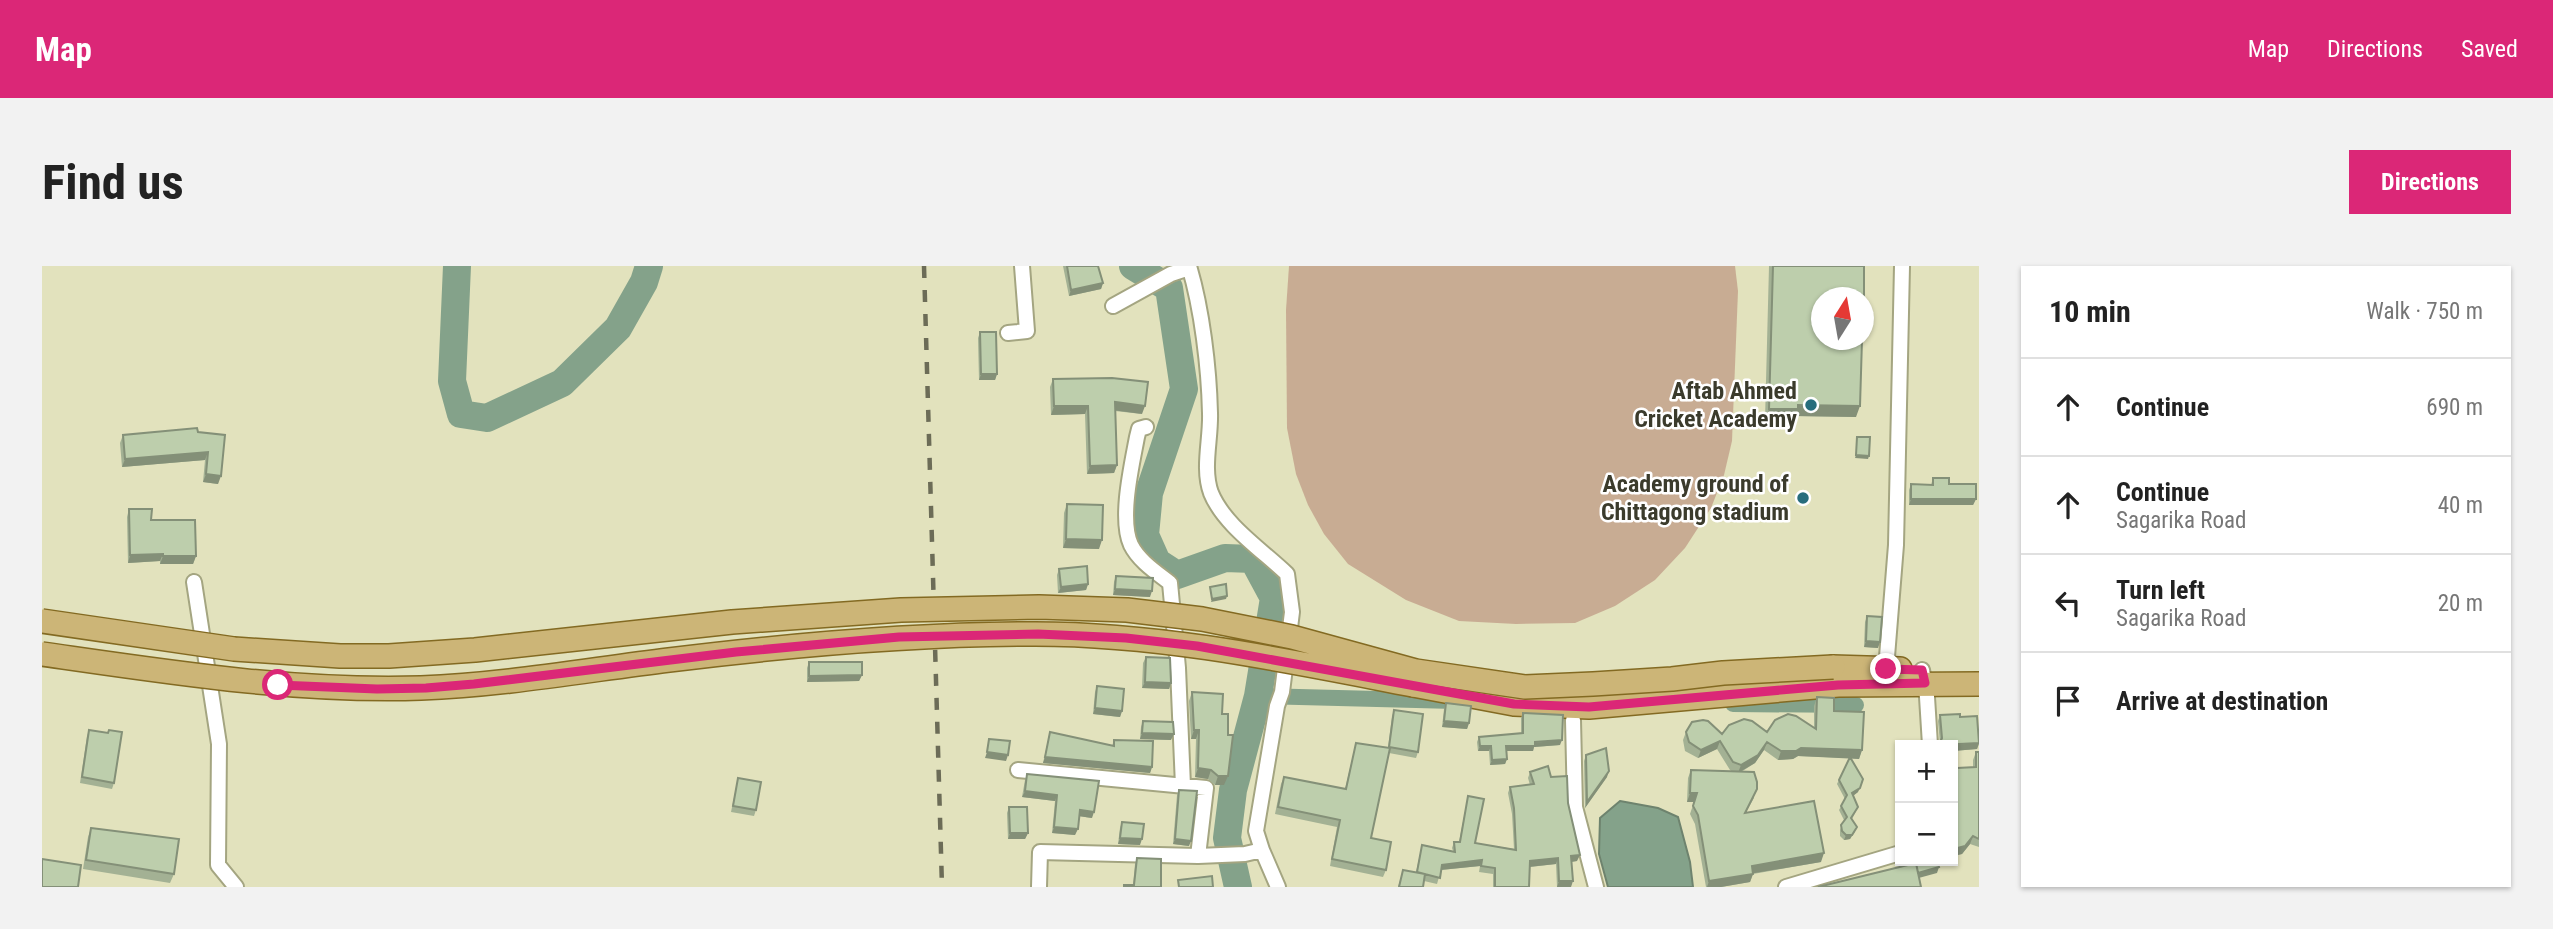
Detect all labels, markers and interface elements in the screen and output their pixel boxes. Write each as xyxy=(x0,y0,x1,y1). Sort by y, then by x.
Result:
text: Map xyxy=(35,30,92,69)
text: Map xyxy=(2248,35,2289,63)
text: Directions xyxy=(2327,35,2423,63)
text: Saved xyxy=(2461,35,2518,63)
button: Directions xyxy=(2349,150,2511,214)
text: Find us xyxy=(42,154,184,211)
north arrow xyxy=(1811,287,1874,350)
text: 10 min xyxy=(2049,294,2131,329)
text: Walk · 750 m xyxy=(2366,298,2483,325)
place label: Aftab Ahmed Cricket Academy xyxy=(1634,377,1797,433)
icon: ahead xyxy=(2049,388,2087,426)
text: Continue xyxy=(2116,392,2209,422)
text: 690 m xyxy=(2426,394,2483,421)
marker: Aftab Ahmed Cricket Academy xyxy=(1803,397,1819,413)
place label: Academy ground of Chittagong stadium xyxy=(1601,470,1789,526)
text: Continue xyxy=(2116,477,2209,507)
icon: ahead xyxy=(2049,486,2087,524)
marker: Academy ground of Chittagong stadium xyxy=(1795,490,1811,506)
text: 40 m xyxy=(2438,492,2483,519)
text: Sagarika Road xyxy=(2116,507,2246,534)
text: Turn left xyxy=(2116,575,2205,605)
icon: left xyxy=(2049,584,2087,622)
text: 20 m xyxy=(2438,590,2483,617)
text: Sagarika Road xyxy=(2116,605,2246,632)
route end xyxy=(1870,653,1901,684)
route start xyxy=(262,669,293,700)
icon: arrive xyxy=(2049,682,2087,720)
text: Arrive at destination xyxy=(2116,686,2328,716)
map controls xyxy=(1895,740,1958,866)
button: + xyxy=(1895,740,1958,803)
button: − xyxy=(1895,803,1958,866)

